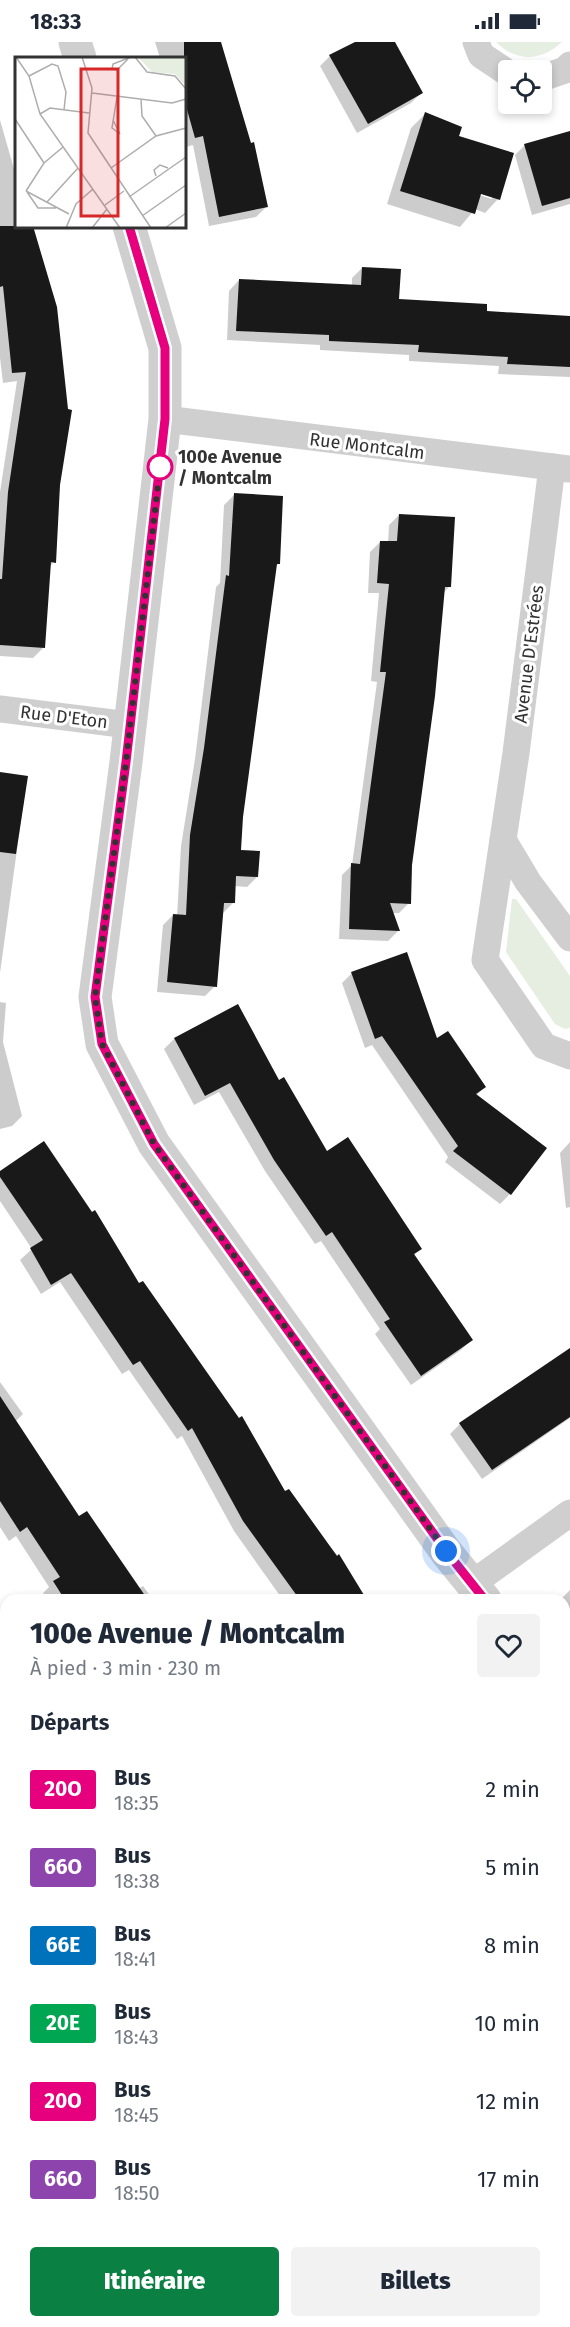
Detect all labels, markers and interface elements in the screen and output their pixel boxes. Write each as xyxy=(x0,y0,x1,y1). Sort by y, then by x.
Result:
text: 18:33 xyxy=(30,8,82,35)
inset map xyxy=(15,57,186,228)
map controls xyxy=(498,60,552,114)
button: locate xyxy=(498,60,552,114)
street label: Rue Montcalm xyxy=(308,428,426,464)
place label: 100e Avenue / Montcalm xyxy=(178,446,282,489)
marker: 100e Avenue / Montcalm xyxy=(147,454,173,480)
street label: Avenue D'Estrées xyxy=(510,584,548,724)
street label: Rue D'Eton xyxy=(19,701,109,733)
your location xyxy=(431,1536,461,1566)
button: heart xyxy=(477,1614,540,1677)
text: 100e Avenue / Montcalm xyxy=(30,1617,345,1650)
text: À pied · 3 min · 230 m xyxy=(30,1656,221,1680)
text: Départs xyxy=(30,1709,109,1736)
text: Bus xyxy=(114,1764,151,1791)
text: 20O xyxy=(44,1776,82,1802)
text: 2 min xyxy=(485,1776,540,1803)
text: 18:35 xyxy=(114,1791,159,1815)
text: Bus xyxy=(114,1842,151,1869)
text: 66O xyxy=(44,1854,82,1880)
text: 5 min xyxy=(485,1854,540,1881)
text: 18:38 xyxy=(114,1869,160,1893)
text: Bus xyxy=(114,1920,151,1947)
text: 66E xyxy=(46,1932,80,1958)
text: 8 min xyxy=(484,1932,540,1959)
text: 18:41 xyxy=(114,1947,157,1971)
text: Bus xyxy=(114,1998,151,2025)
text: 20E xyxy=(46,2010,80,2036)
text: 10 min xyxy=(474,2010,540,2037)
text: 18:43 xyxy=(114,2025,159,2049)
text: Bus xyxy=(114,2076,151,2103)
text: 20O xyxy=(44,2088,82,2114)
text: 12 min xyxy=(476,2088,540,2115)
text: 18:45 xyxy=(114,2103,159,2127)
text: Bus xyxy=(114,2154,151,2181)
text: 66O xyxy=(44,2166,82,2192)
text: 17 min xyxy=(477,2166,540,2193)
text: 18:50 xyxy=(114,2181,160,2205)
button: Itinéraire xyxy=(30,2247,279,2316)
button: Billets xyxy=(291,2247,540,2316)

